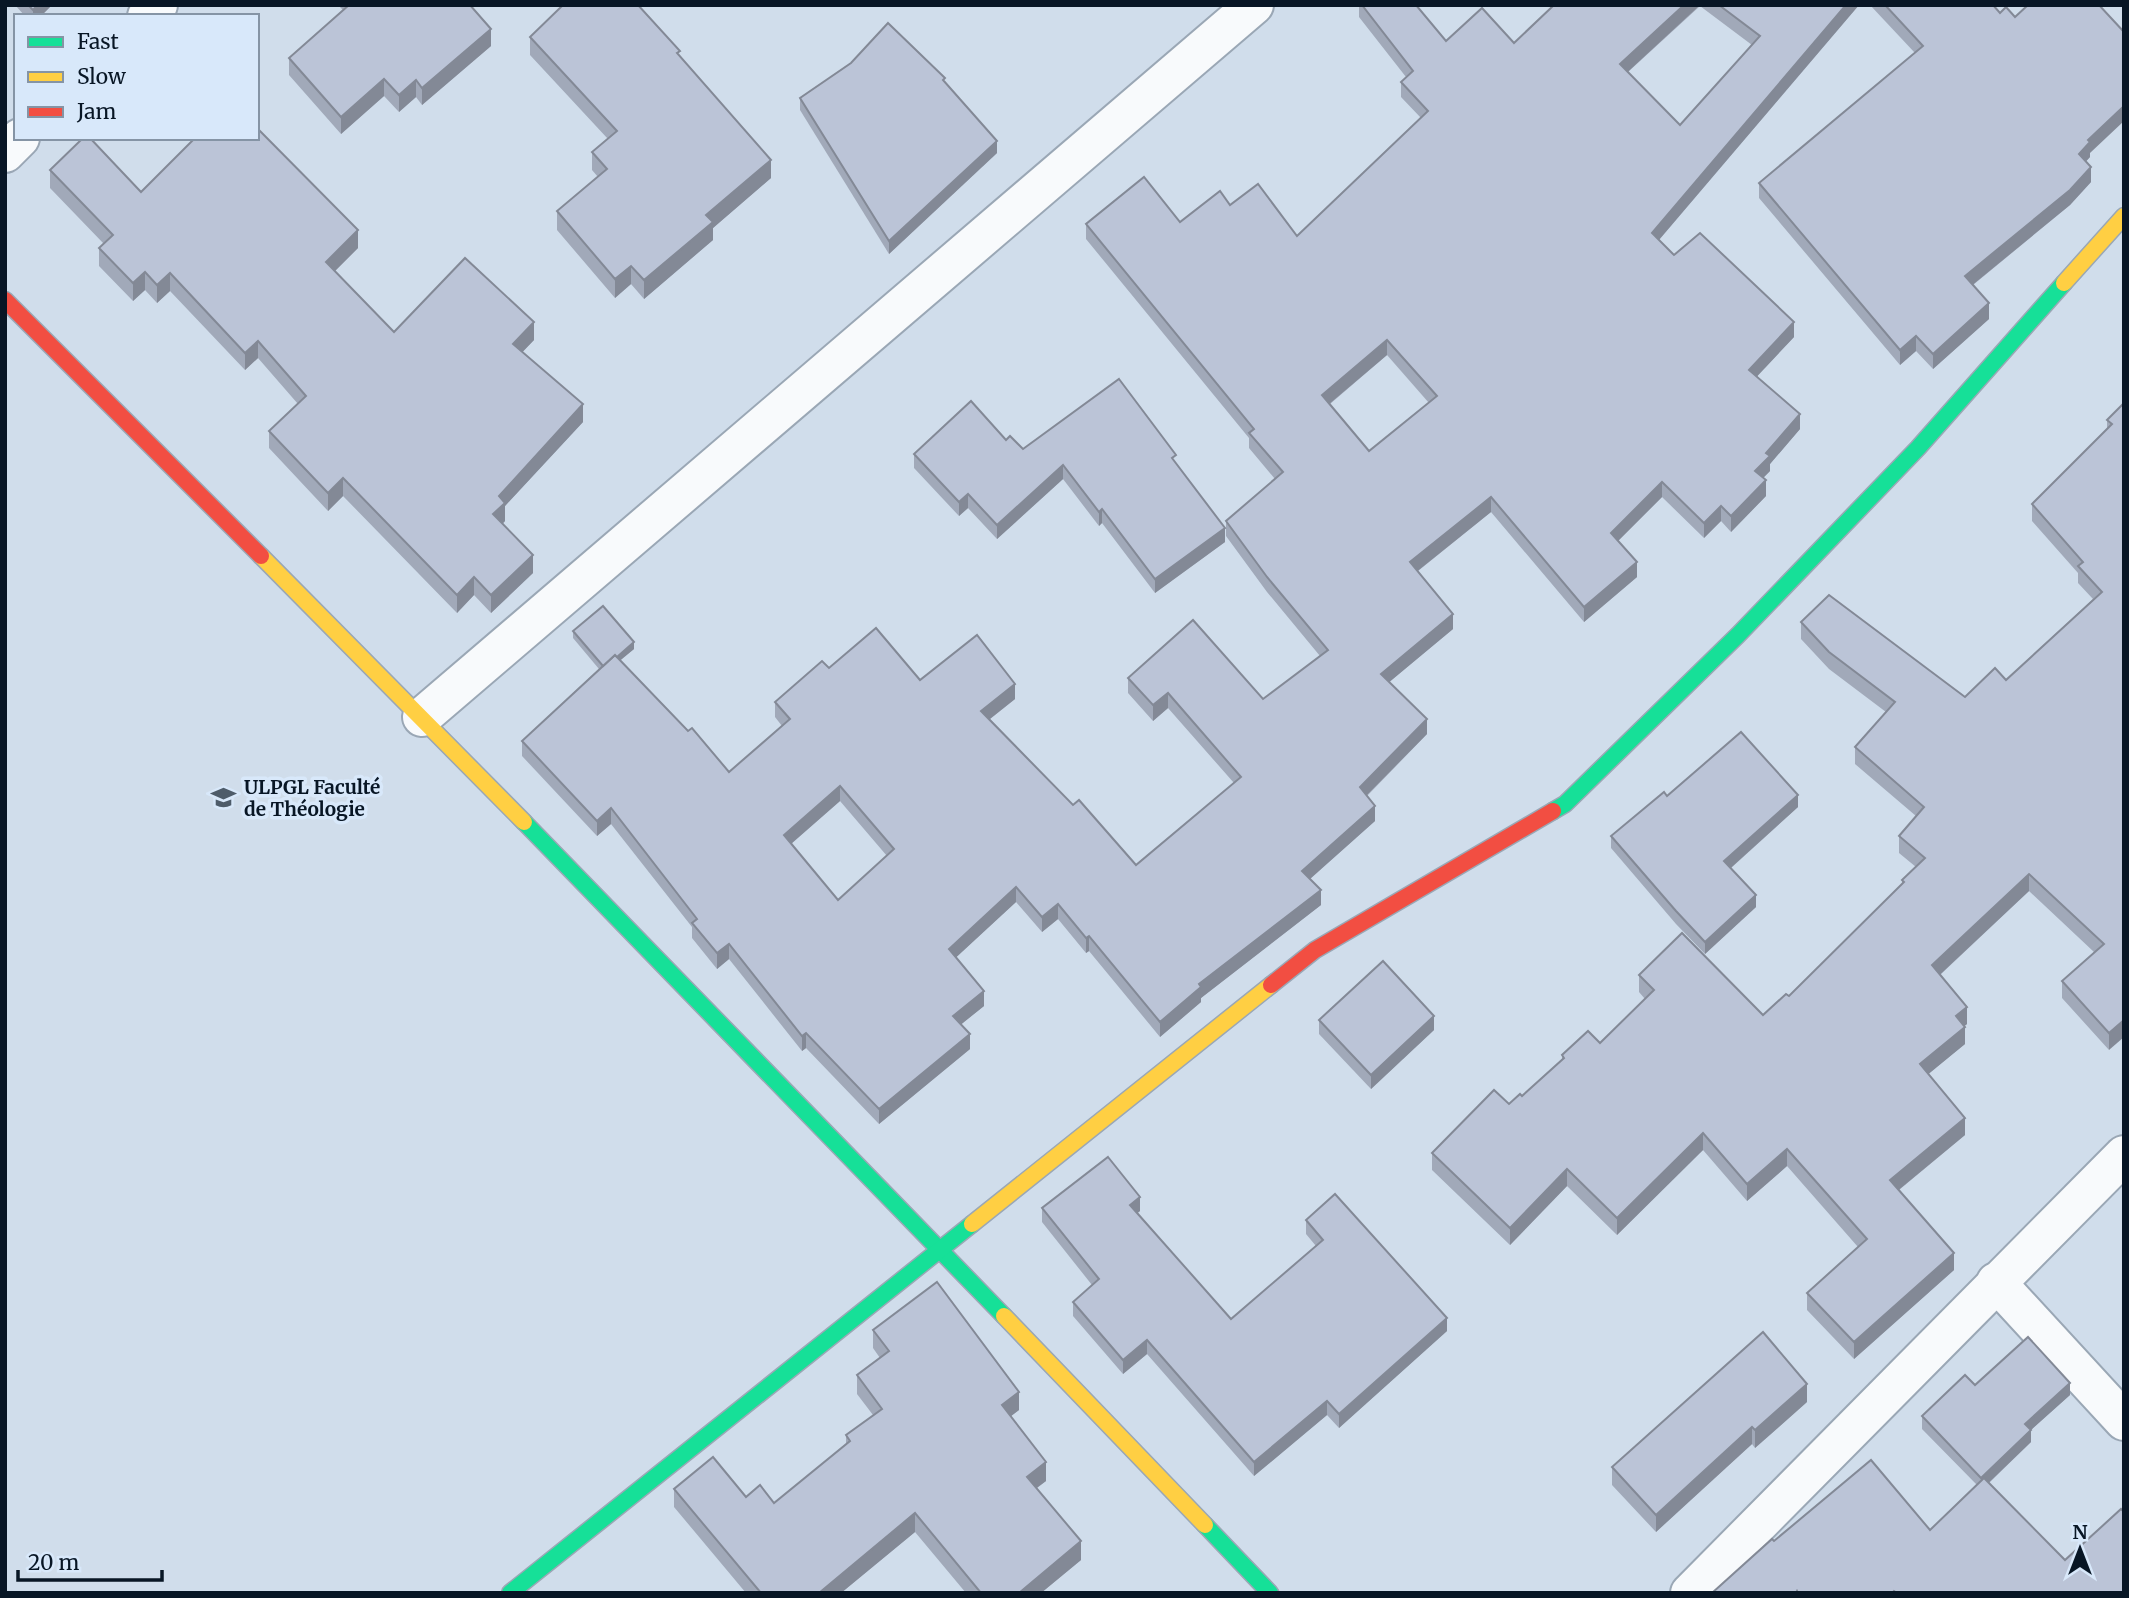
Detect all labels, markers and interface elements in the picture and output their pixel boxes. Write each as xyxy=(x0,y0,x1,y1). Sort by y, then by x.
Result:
legend xyxy=(14,14,259,140)
text: Fast xyxy=(77,28,119,55)
text: Slow xyxy=(77,63,126,90)
text: Jam xyxy=(76,98,116,125)
place label: ULPGL Faculté de Théologie xyxy=(244,775,380,821)
school or university icon: ULPGL Faculté de Théologie xyxy=(210,784,238,812)
north arrow xyxy=(2045,1514,2115,1584)
text: N xyxy=(2072,1520,2088,1544)
scale bar xyxy=(18,1538,161,1582)
text: 20 m xyxy=(28,1549,80,1576)

